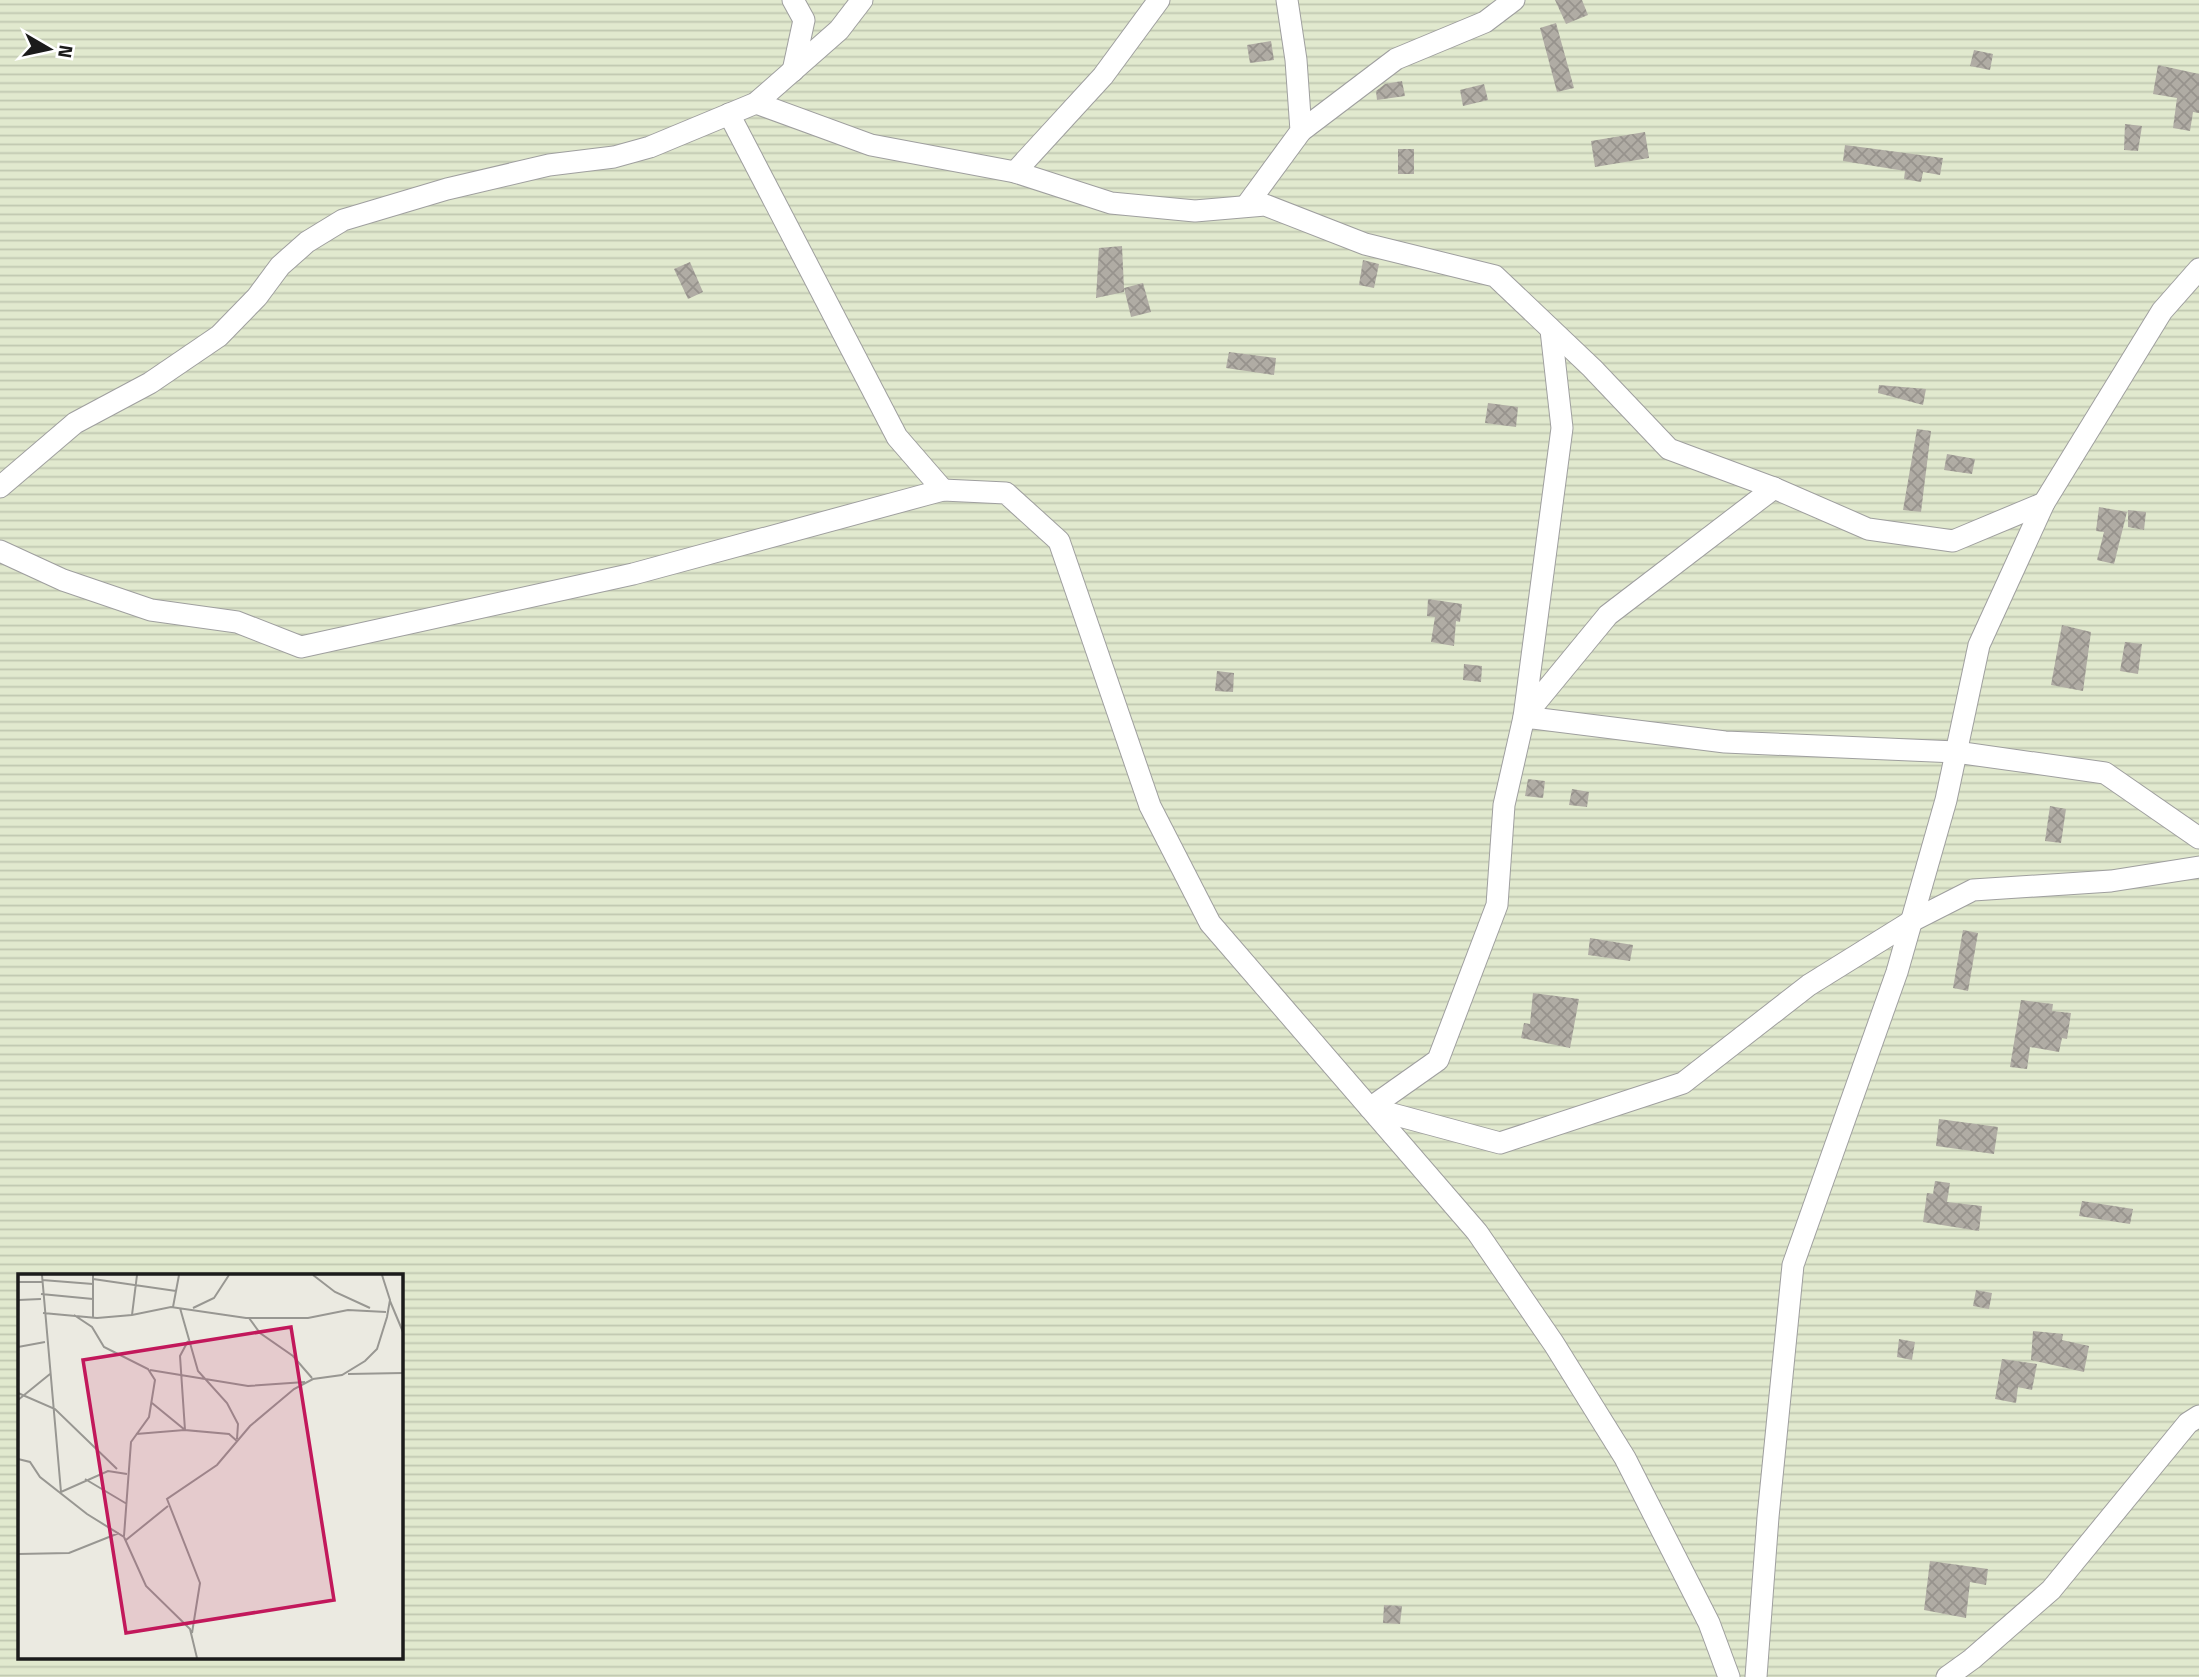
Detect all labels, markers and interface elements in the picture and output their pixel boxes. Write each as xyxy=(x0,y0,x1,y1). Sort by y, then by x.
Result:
north arrow xyxy=(14,14,84,84)
text: N xyxy=(51,43,82,61)
inset map xyxy=(18,1274,402,1660)

